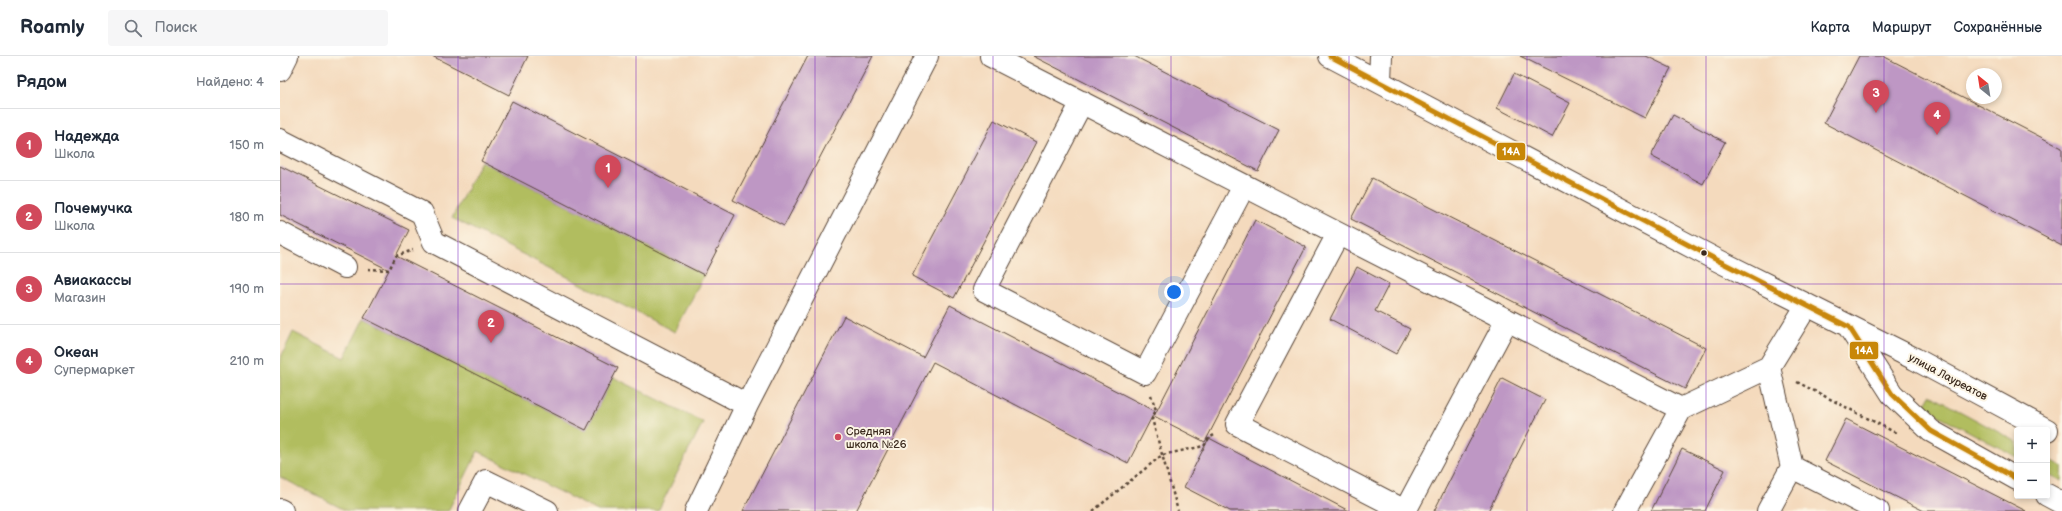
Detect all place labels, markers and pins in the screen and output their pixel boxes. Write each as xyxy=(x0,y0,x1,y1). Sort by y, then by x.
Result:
pin: 3 xyxy=(1863,80,1889,113)
pin: 4 xyxy=(1924,102,1950,135)
pin: 1 xyxy=(595,155,621,188)
unlabelled marker xyxy=(1699,248,1709,258)
pin: 2 xyxy=(478,310,504,343)
place label: Средняя школа №26 xyxy=(846,425,907,451)
marker: Средняя школа №26 xyxy=(833,432,843,442)

